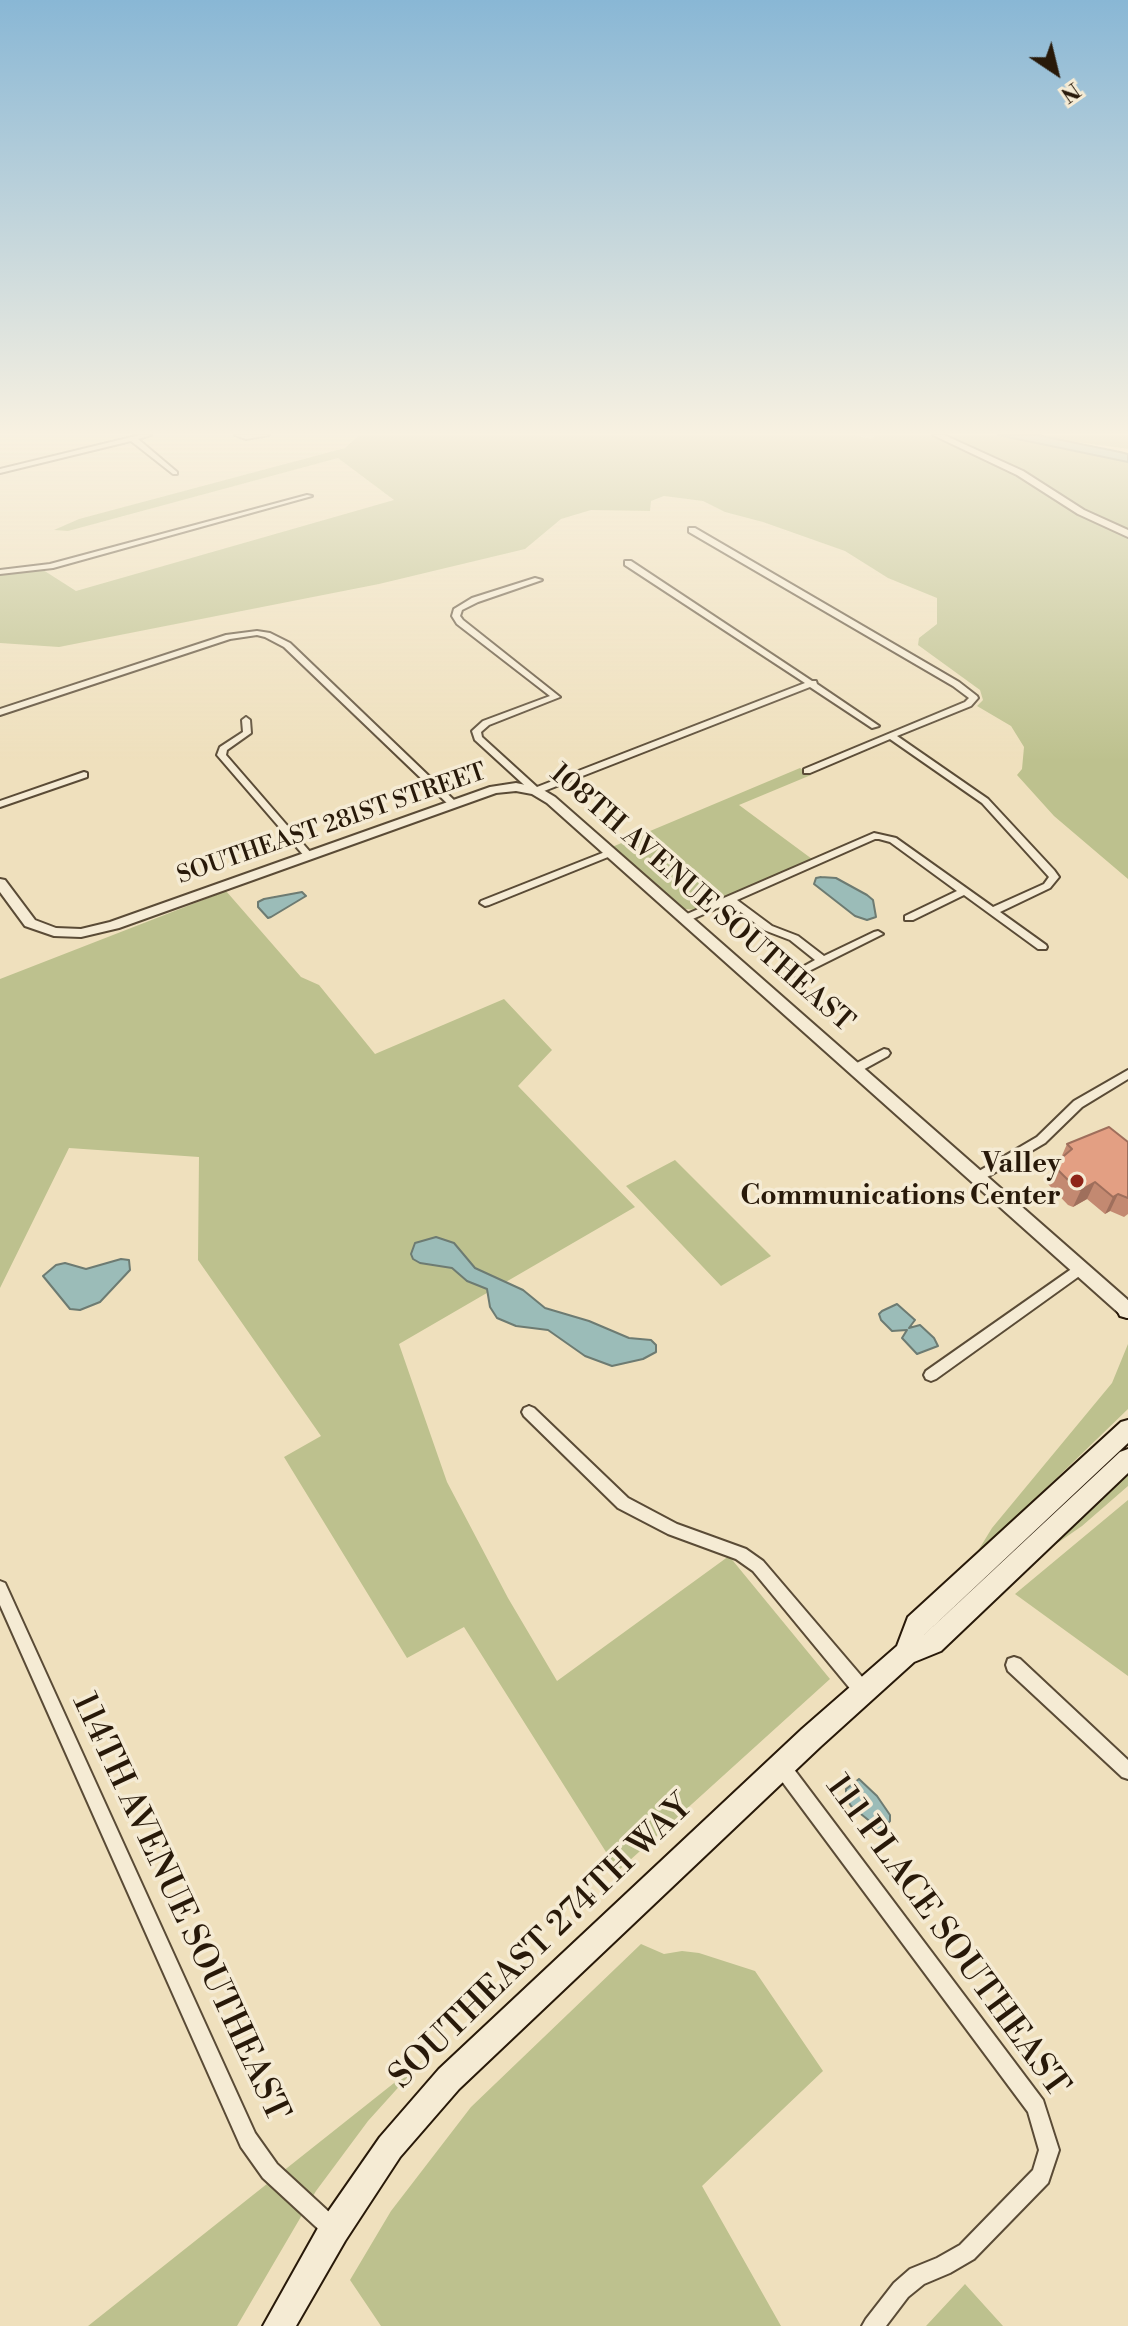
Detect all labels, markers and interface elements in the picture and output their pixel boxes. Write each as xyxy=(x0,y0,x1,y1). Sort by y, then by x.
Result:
north arrow xyxy=(1016,32,1096,112)
text: N xyxy=(1055,76,1085,108)
street label: SOUTHEAST 281ST STREET xyxy=(174,758,490,892)
street label: 108TH AVENUE SOUTHEAST xyxy=(542,758,860,1040)
place label: Valley Communications Center xyxy=(740,1148,1061,1214)
marker: Valley Communications Center xyxy=(1068,1172,1086,1190)
street label: 114TH AVENUE SOUTHEAST xyxy=(62,1687,296,2129)
street label: 111 PLACE SOUTHEAST xyxy=(816,1768,1076,2106)
street label: SOUTHEAST 274TH WAY xyxy=(382,1788,702,2098)

